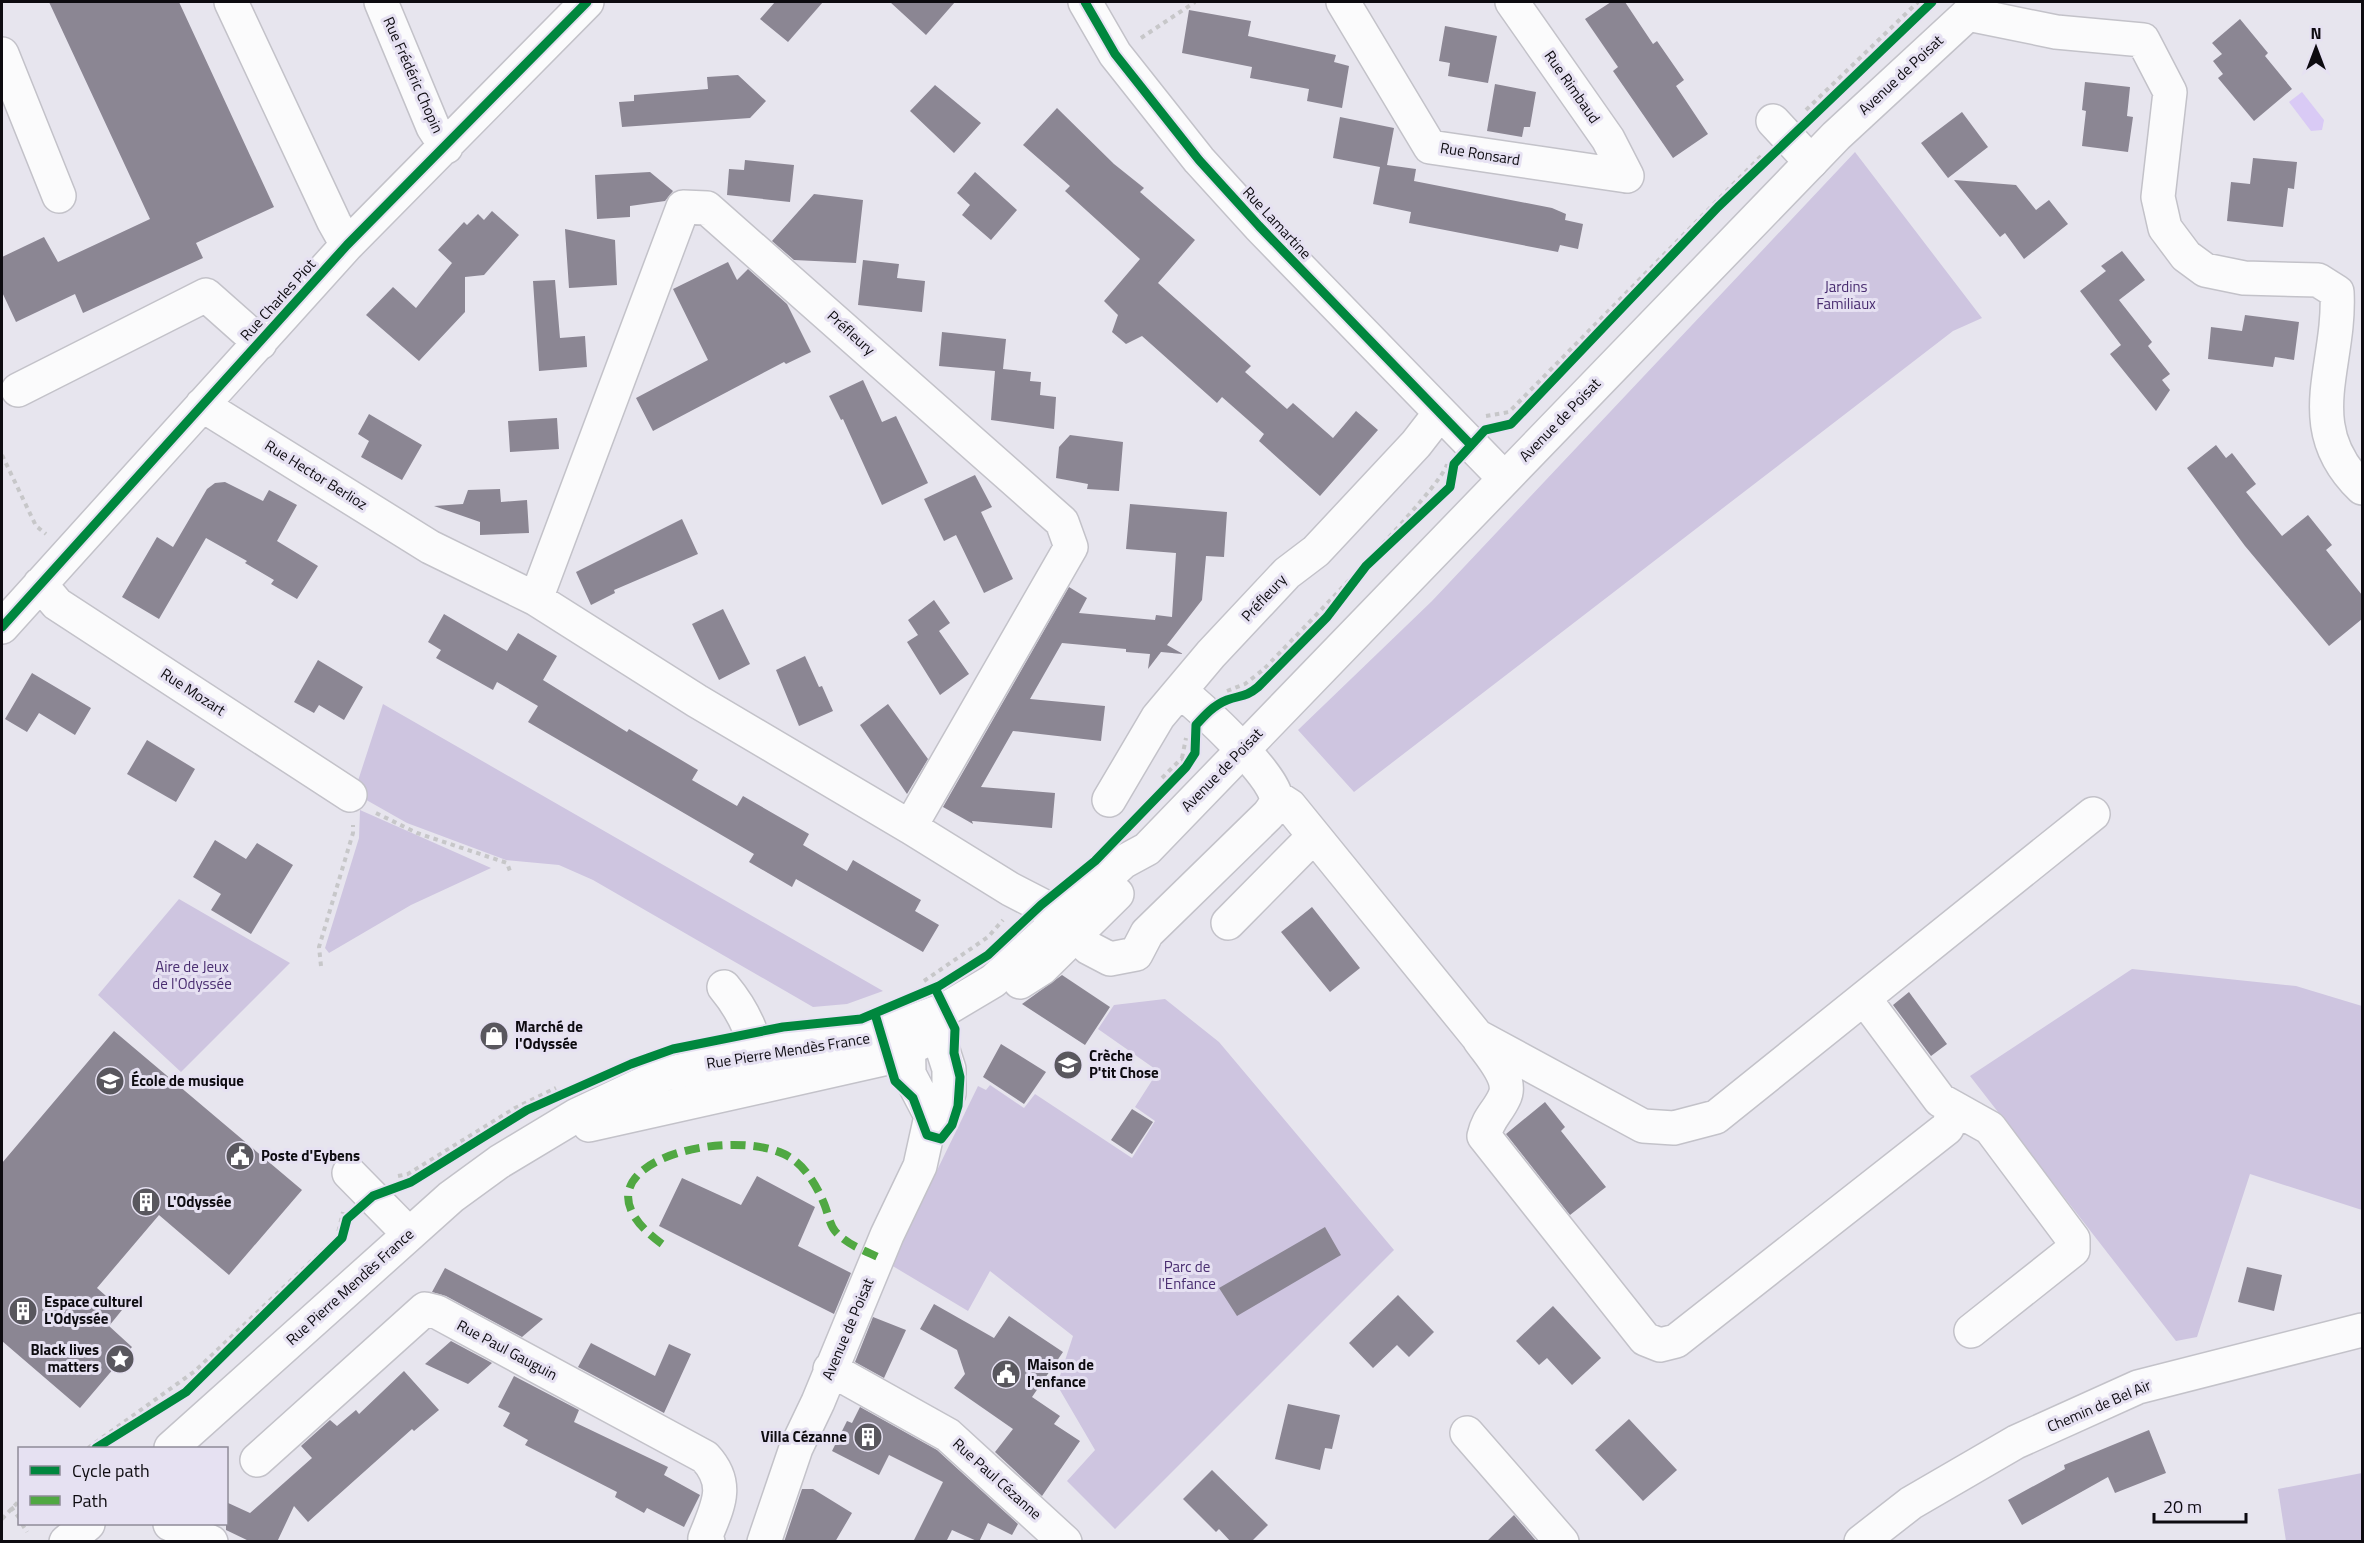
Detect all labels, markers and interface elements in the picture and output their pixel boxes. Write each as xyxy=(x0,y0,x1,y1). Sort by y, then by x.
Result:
street label: Rue Frédéric Chopin xyxy=(377,13,449,137)
north arrow xyxy=(2286,18,2346,78)
text: N xyxy=(2310,21,2322,45)
street label: Avenue de Poisat xyxy=(1853,29,1949,120)
street label: Rue Rimbaud xyxy=(1539,46,1606,128)
street label: Rue Ronsard xyxy=(1439,136,1522,171)
street label: Rue Lamartine xyxy=(1238,181,1317,264)
street label: Rue Charles Piot xyxy=(234,253,321,346)
park label: Jardins Familiaux xyxy=(1816,275,1876,315)
street label: Préfleury xyxy=(822,305,881,361)
street label: Avenue de Poisat xyxy=(1514,372,1606,467)
street label: Rue Hector Berlioz xyxy=(260,434,372,516)
street label: Préfleury xyxy=(1235,569,1292,627)
street label: Rue Mozart xyxy=(156,662,231,722)
street label: Avenue de Poisat xyxy=(1176,722,1268,817)
park label: Aire de Jeux de l'Odyssée xyxy=(152,955,232,995)
place label: Marché de l'Odyssée xyxy=(515,1015,583,1055)
shop icon: Marché de l'Odyssée xyxy=(478,1020,510,1052)
street label: Rue Pierre Mendès France xyxy=(705,1026,871,1075)
place label: Crèche P'tit Chose xyxy=(1089,1044,1159,1084)
school or university icon: Crèche P'tit Chose xyxy=(1052,1049,1084,1081)
school or university icon: École de musique xyxy=(94,1065,126,1097)
place label: École de musique xyxy=(131,1069,244,1092)
public building icon: Poste d'Eybens xyxy=(224,1140,256,1172)
place label: Poste d'Eybens xyxy=(261,1144,360,1167)
building icon: L'Odyssée xyxy=(130,1186,162,1218)
place label: L'Odyssée xyxy=(167,1190,232,1213)
street label: Rue Pierre Mendès France xyxy=(281,1223,419,1350)
park label: Parc de l'Enfance xyxy=(1158,1255,1216,1295)
street label: Avenue de Poisat xyxy=(816,1274,880,1383)
place label: Espace culturel L'Odyssée xyxy=(44,1290,143,1330)
building icon: Espace culturel L'Odyssée xyxy=(7,1295,39,1327)
street label: Rue Paul Gauguin xyxy=(453,1313,562,1386)
place label: Black lives matters xyxy=(30,1338,99,1378)
place icon: Black lives matters xyxy=(104,1343,136,1375)
place label: Maison de l'enfance xyxy=(1027,1353,1094,1393)
public building icon: Maison de l'enfance xyxy=(990,1358,1022,1390)
street label: Chemin de Bel Air xyxy=(2043,1373,2154,1438)
building icon: Villa Cézanne xyxy=(852,1421,884,1453)
place label: Villa Cézanne xyxy=(761,1425,847,1448)
street label: Rue Paul Cézanne xyxy=(948,1432,1047,1525)
legend xyxy=(18,1447,228,1525)
text: Cycle path xyxy=(72,1457,150,1484)
scale bar xyxy=(2154,1486,2246,1524)
text: Path xyxy=(72,1487,108,1514)
text: 20 m xyxy=(2163,1493,2202,1520)

